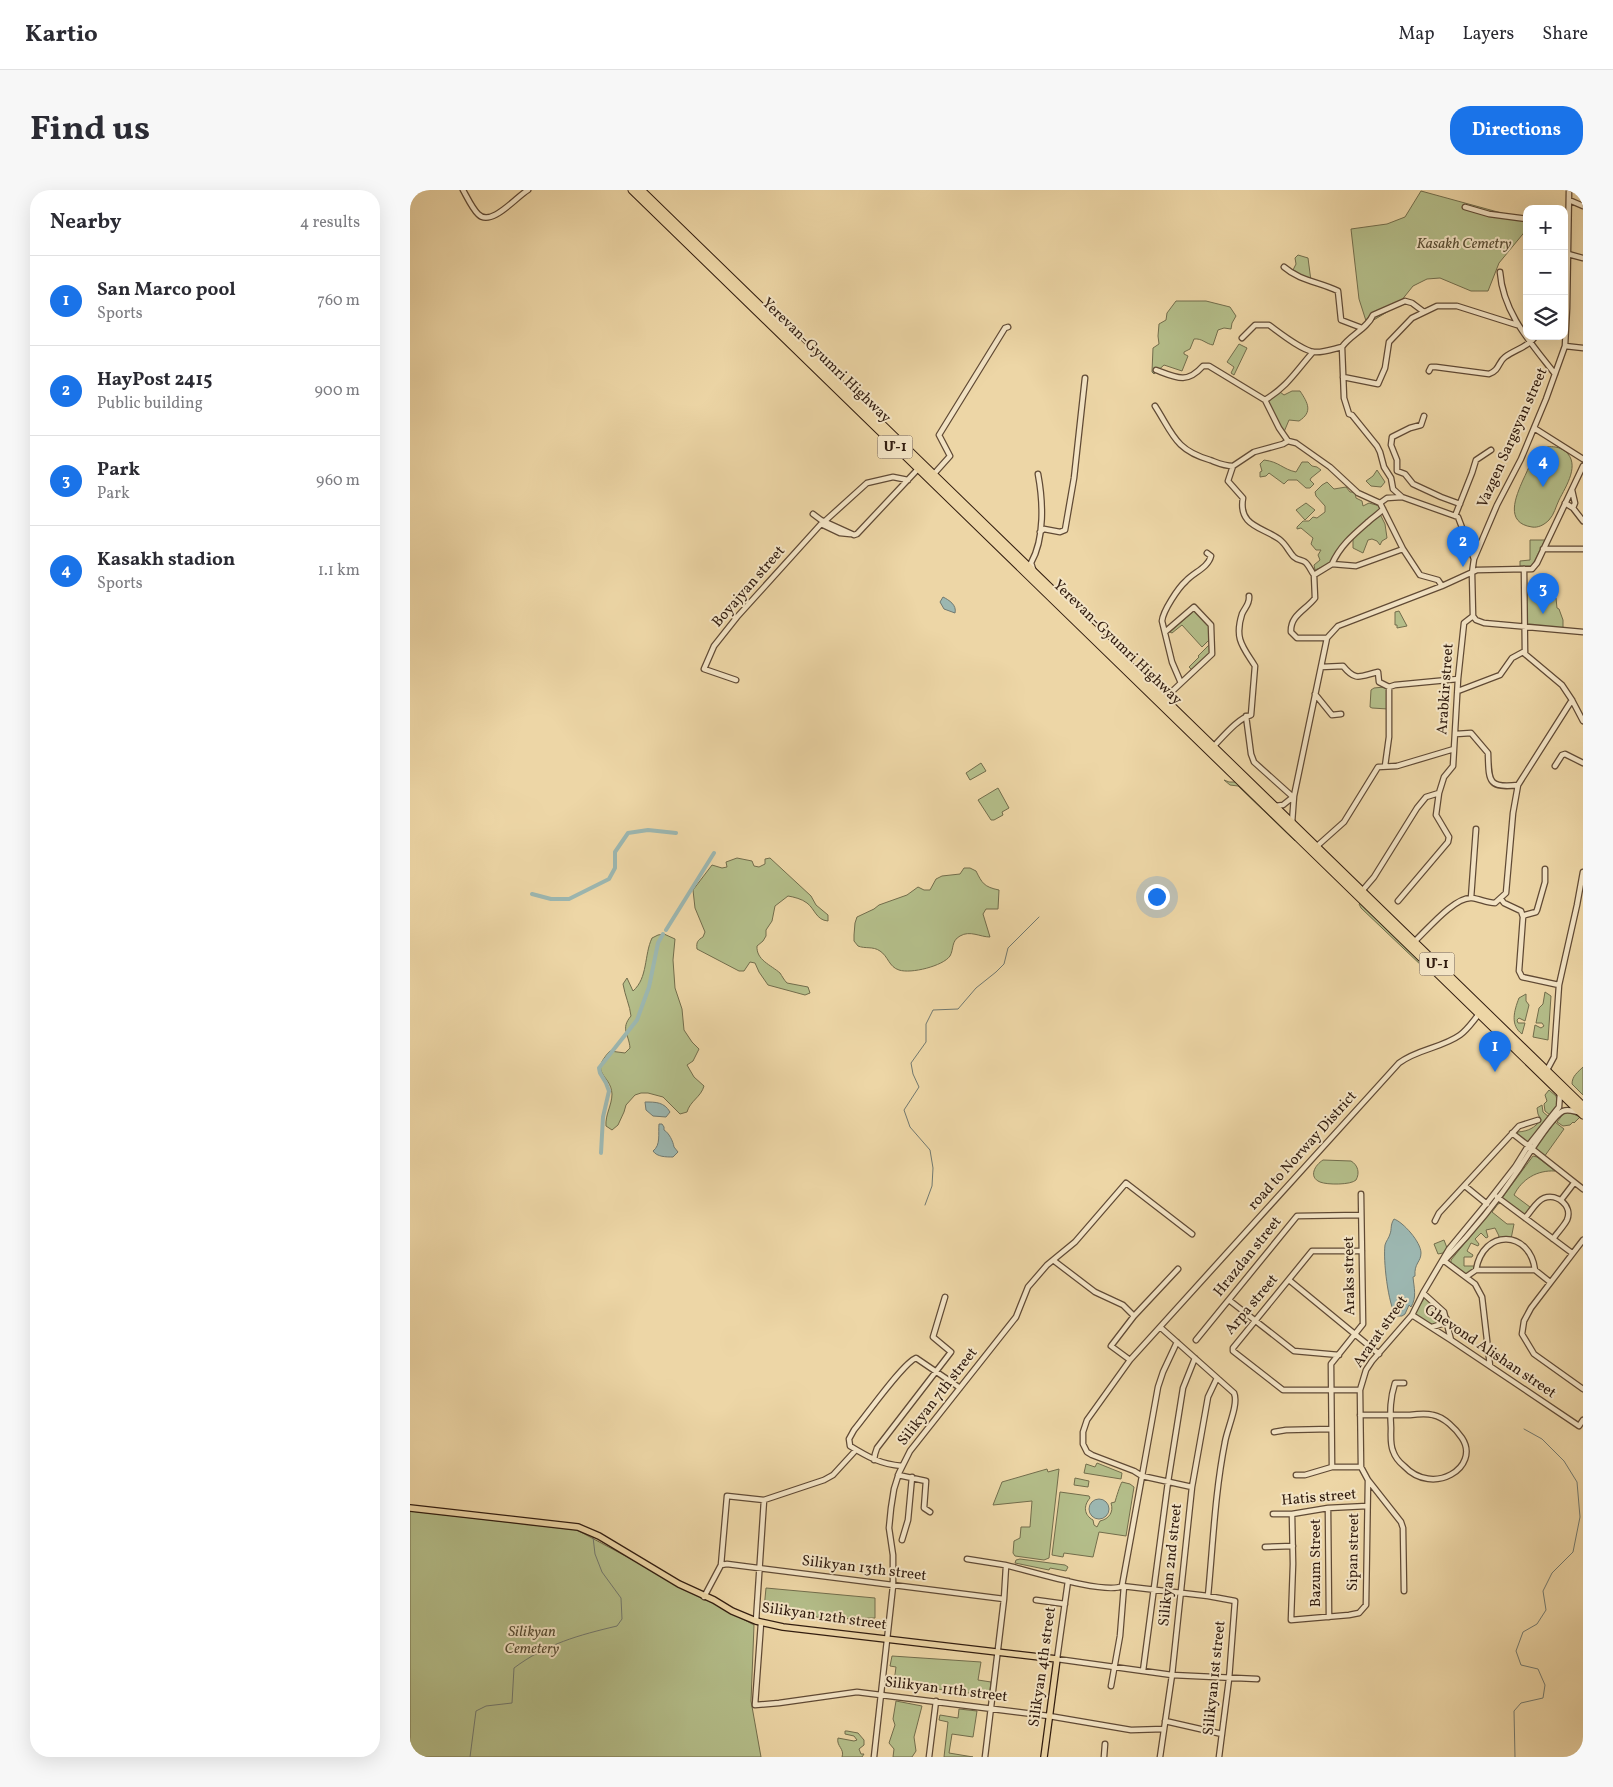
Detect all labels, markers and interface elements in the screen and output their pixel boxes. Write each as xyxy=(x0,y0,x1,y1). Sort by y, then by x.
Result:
text: Kartio xyxy=(25,18,98,52)
text: Map xyxy=(1398,22,1434,47)
text: Layers xyxy=(1462,22,1514,47)
text: Share xyxy=(1542,22,1588,47)
text: Find us xyxy=(30,106,150,154)
button: Directions xyxy=(1450,106,1583,155)
map controls xyxy=(1523,205,1568,340)
button: + xyxy=(1523,205,1568,250)
text: Nearby xyxy=(50,208,121,237)
text: 4 results xyxy=(300,212,360,234)
park label: Kasakh Cemetry xyxy=(1416,234,1512,255)
button: − xyxy=(1523,250,1568,295)
text: San Marco pool xyxy=(97,277,236,303)
text: 1 xyxy=(63,290,69,312)
text: 760 m xyxy=(317,290,360,312)
street label: Yerevan-Gyumri Highway xyxy=(757,294,895,428)
button: layers xyxy=(1523,295,1568,340)
text: Sports xyxy=(97,303,143,325)
street label: Vazgen Sargsyan street xyxy=(1473,365,1553,511)
text: HayPost 2415 xyxy=(97,367,212,393)
text: 2 xyxy=(62,380,70,402)
text: 900 m xyxy=(314,380,360,402)
text: Public building xyxy=(97,393,203,415)
road number: Մ-1 xyxy=(878,436,912,458)
pin: 4 xyxy=(1527,446,1559,487)
text: Park xyxy=(97,457,140,483)
text: 3 xyxy=(62,470,70,492)
text: 960 m xyxy=(316,470,360,492)
text: Park xyxy=(97,483,130,505)
pin: 2 xyxy=(1447,526,1479,567)
street label: Boyajyan street xyxy=(708,542,790,632)
text: Kasakh stadion xyxy=(97,547,235,573)
text: 4 xyxy=(61,560,71,582)
text: 1.1 km xyxy=(318,560,360,582)
text: Sports xyxy=(97,573,143,595)
pin: 3 xyxy=(1527,573,1559,614)
street label: Yerevan-Gyumri Highway xyxy=(1048,576,1186,710)
street label: Arabkir street xyxy=(1432,642,1460,736)
your location xyxy=(1144,884,1170,910)
road number: Մ-1 xyxy=(1420,952,1454,976)
pin: 1 xyxy=(1479,1031,1511,1072)
street label: road to Norway District xyxy=(1244,1087,1362,1215)
street label: Hrazdan street xyxy=(1209,1212,1287,1302)
street label: Araks street xyxy=(1339,1236,1361,1316)
street label: Arpa street xyxy=(1220,1270,1284,1340)
street label: Ararat street xyxy=(1348,1292,1414,1372)
street label: Ghevond Alishan street xyxy=(1420,1300,1560,1404)
street label: Silikyan 7th street xyxy=(893,1343,983,1451)
street label: Hatis street xyxy=(1281,1484,1357,1512)
street label: Silikyan 2nd street xyxy=(1154,1503,1188,1627)
street label: Sipan street xyxy=(1343,1513,1365,1591)
street label: Bazum Street xyxy=(1306,1519,1327,1607)
street label: Silikyan 13th street xyxy=(800,1551,928,1587)
street label: Silikyan 12th street xyxy=(760,1598,888,1636)
street label: Silikyan 4th street xyxy=(1024,1606,1062,1728)
street label: Silikyan 1st street xyxy=(1199,1619,1231,1737)
park label: Silikyan Cemetery xyxy=(505,1622,560,1660)
street label: Silikyan 11th street xyxy=(883,1672,1009,1708)

